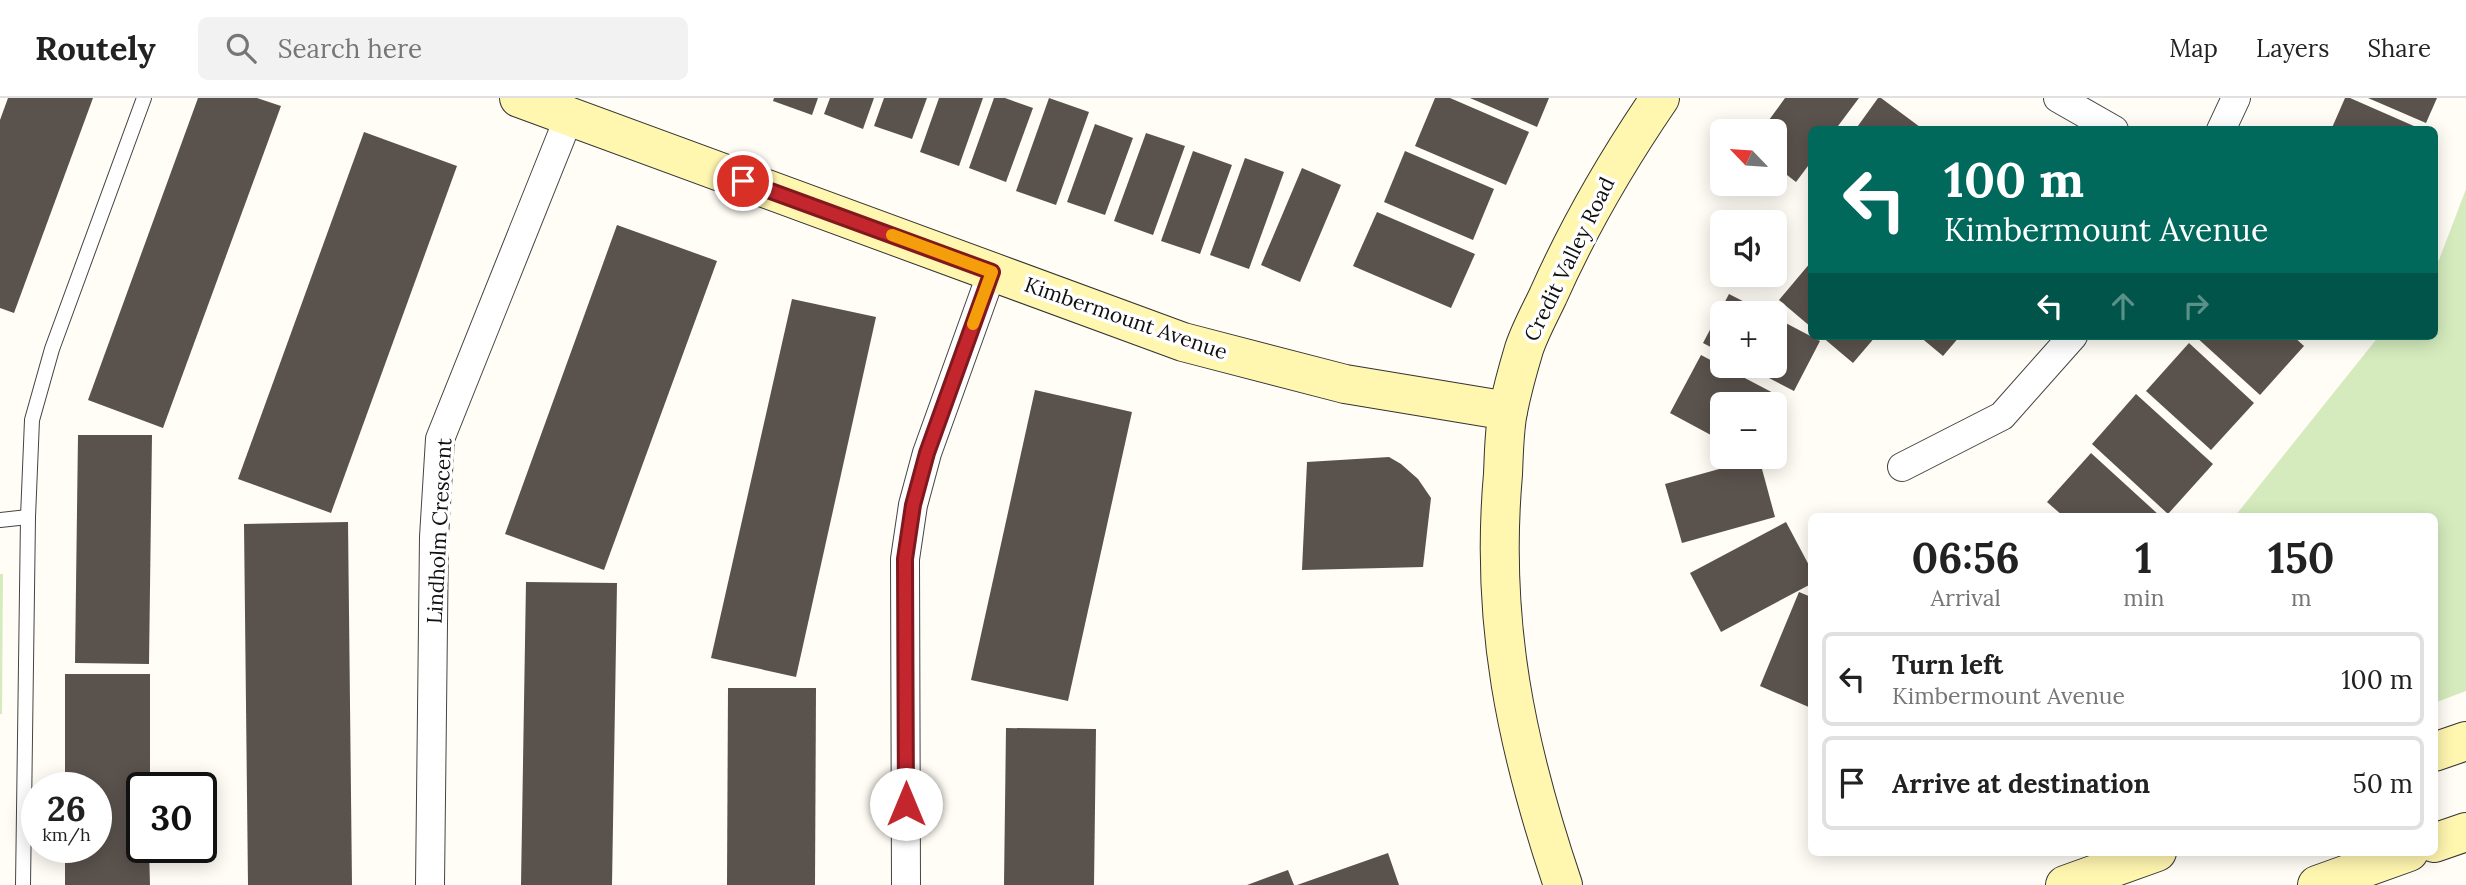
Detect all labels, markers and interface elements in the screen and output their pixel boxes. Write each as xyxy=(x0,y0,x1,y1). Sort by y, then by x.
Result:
search box xyxy=(198,17,688,80)
text: Routely xyxy=(35,27,156,69)
icon: search xyxy=(222,29,260,67)
text: Search here xyxy=(278,32,422,65)
text: Map xyxy=(2169,33,2218,64)
text: Layers xyxy=(2256,33,2329,64)
text: Share xyxy=(2367,33,2431,64)
north arrow xyxy=(1710,119,1787,196)
map controls xyxy=(1710,119,1787,469)
text: 100 m xyxy=(1944,148,2084,210)
pin xyxy=(713,151,773,211)
icon: left xyxy=(1829,154,1920,245)
icon: arrive xyxy=(724,162,762,200)
street label: Credit Valley Road xyxy=(1518,172,1620,346)
text: Kimbermount Avenue xyxy=(1944,209,2268,250)
button: sound xyxy=(1710,210,1787,287)
street label: Kimbermount Avenue xyxy=(1021,271,1231,365)
icon: left xyxy=(2031,287,2069,325)
icon: ahead xyxy=(2104,287,2142,325)
icon: right xyxy=(2177,287,2215,325)
button: + xyxy=(1710,301,1787,378)
button: − xyxy=(1710,392,1787,469)
street label: Lindholm Crescent xyxy=(421,437,457,625)
text: 06:56 xyxy=(1912,531,2020,585)
text: 1 xyxy=(2135,531,2152,585)
text: 150 xyxy=(2268,531,2334,585)
text: Arrival xyxy=(1931,583,2001,612)
text: min xyxy=(2123,583,2164,612)
text: m xyxy=(2291,583,2311,612)
text: Turn left xyxy=(1892,648,2003,681)
icon: left xyxy=(1833,660,1871,698)
text: 100 m xyxy=(2341,663,2413,696)
text: Kimbermount Avenue xyxy=(1892,681,2125,710)
icon: arrive xyxy=(1833,764,1871,802)
position arrow xyxy=(869,767,943,841)
text: Arrive at destination xyxy=(1892,767,2150,800)
text: 50 m xyxy=(2353,767,2413,800)
speed limit sign: 30 xyxy=(126,772,217,863)
text: 26 xyxy=(47,786,86,831)
text: km/h xyxy=(42,823,91,846)

